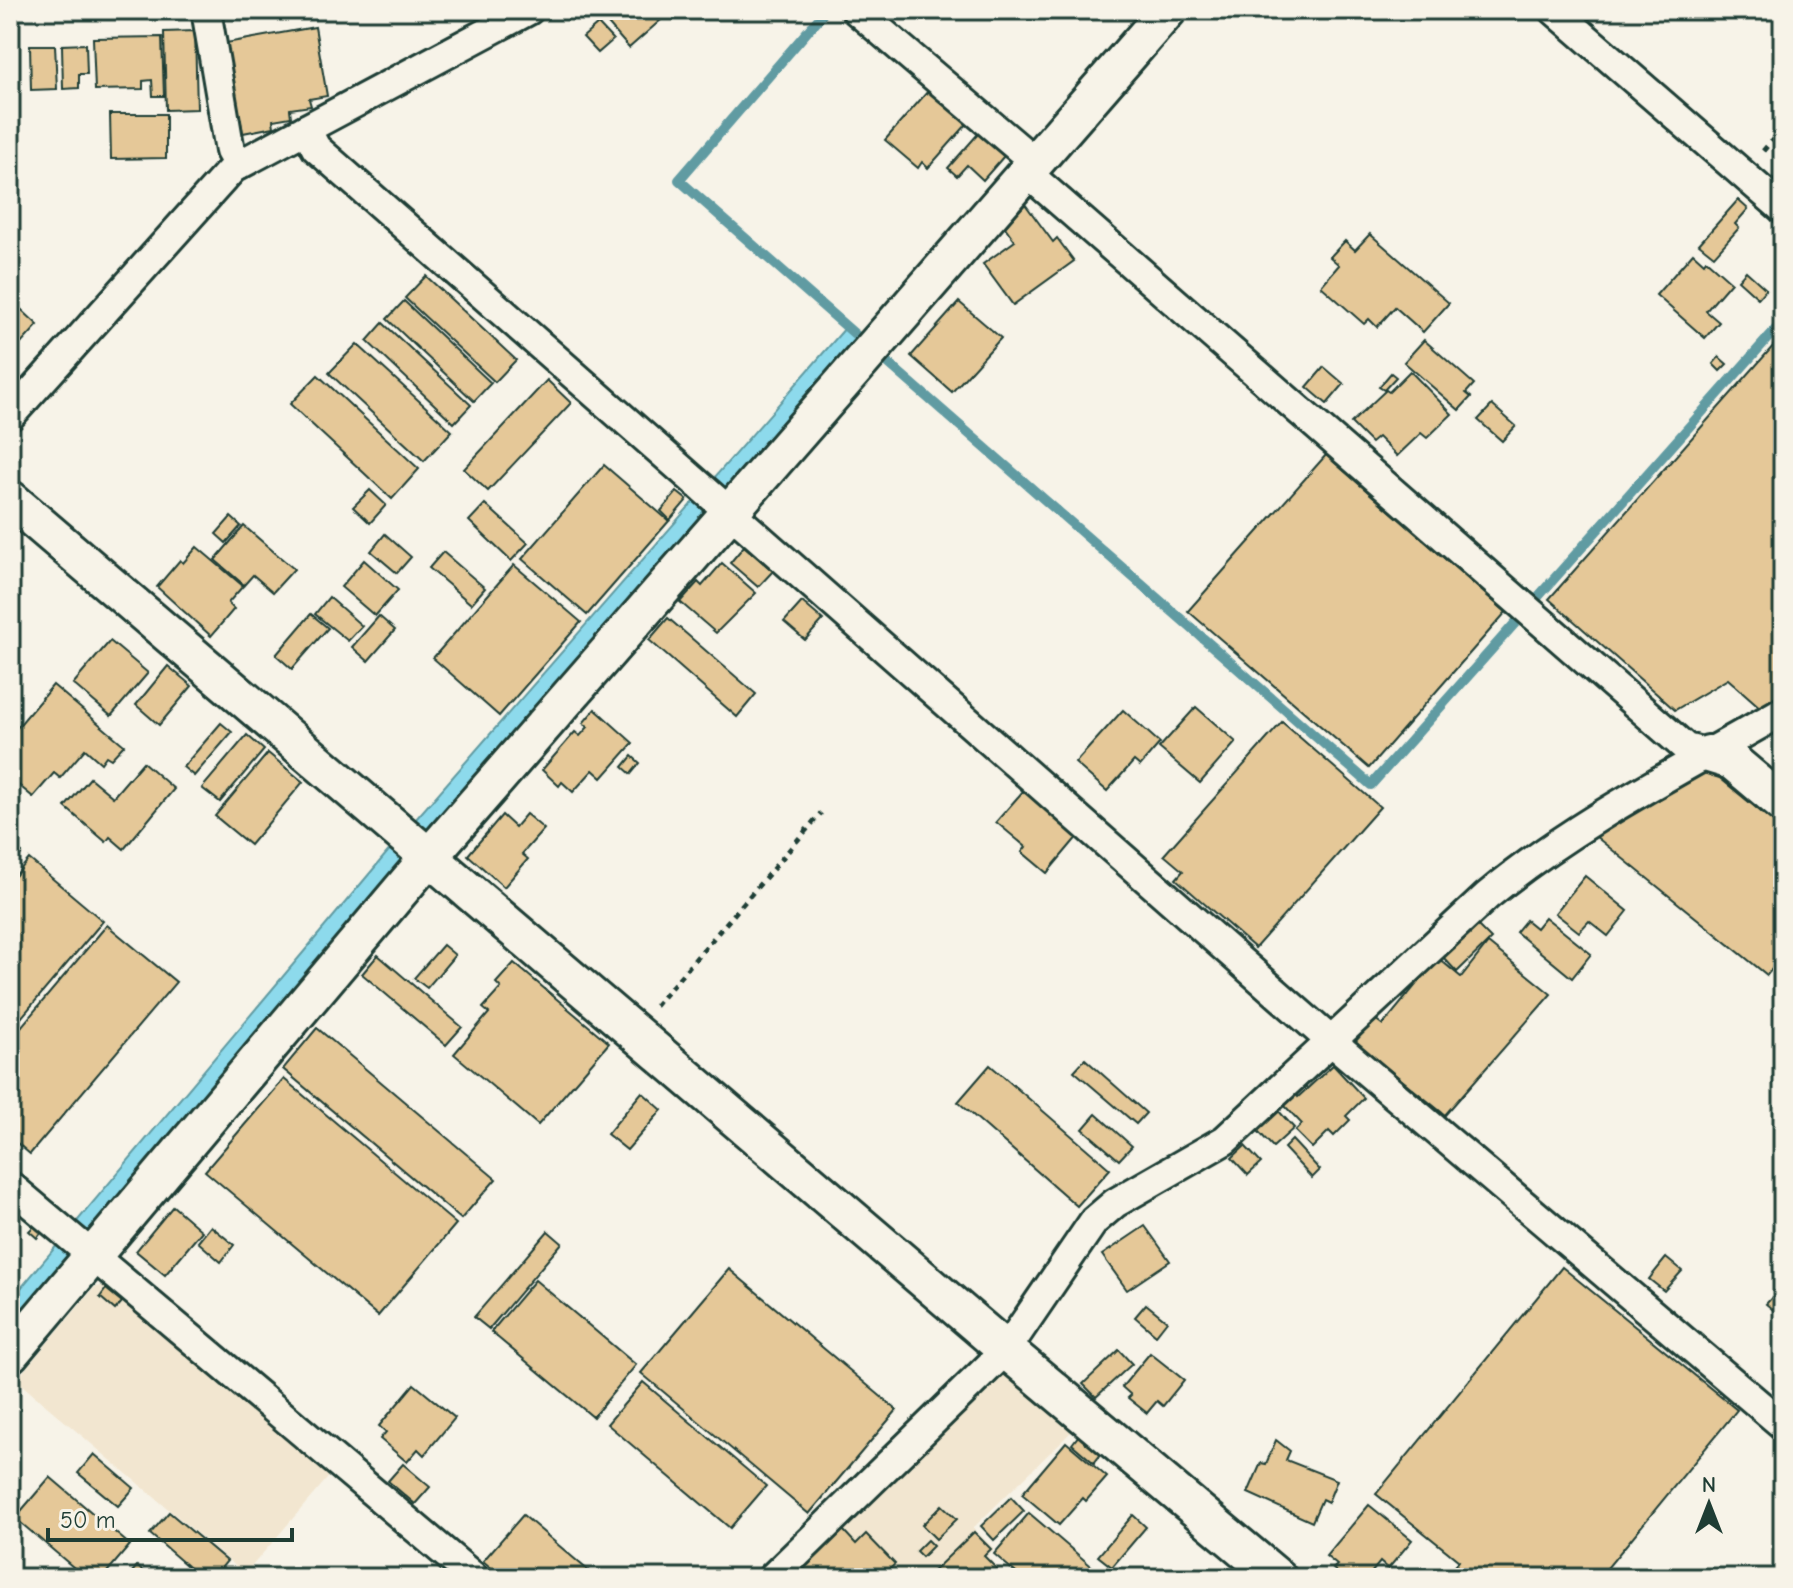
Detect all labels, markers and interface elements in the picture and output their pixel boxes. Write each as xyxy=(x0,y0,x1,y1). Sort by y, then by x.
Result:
north arrow xyxy=(1669,1464,1749,1544)
text: N xyxy=(1702,1472,1716,1498)
scale bar xyxy=(48,1492,292,1542)
text: 50 m xyxy=(60,1506,116,1534)

